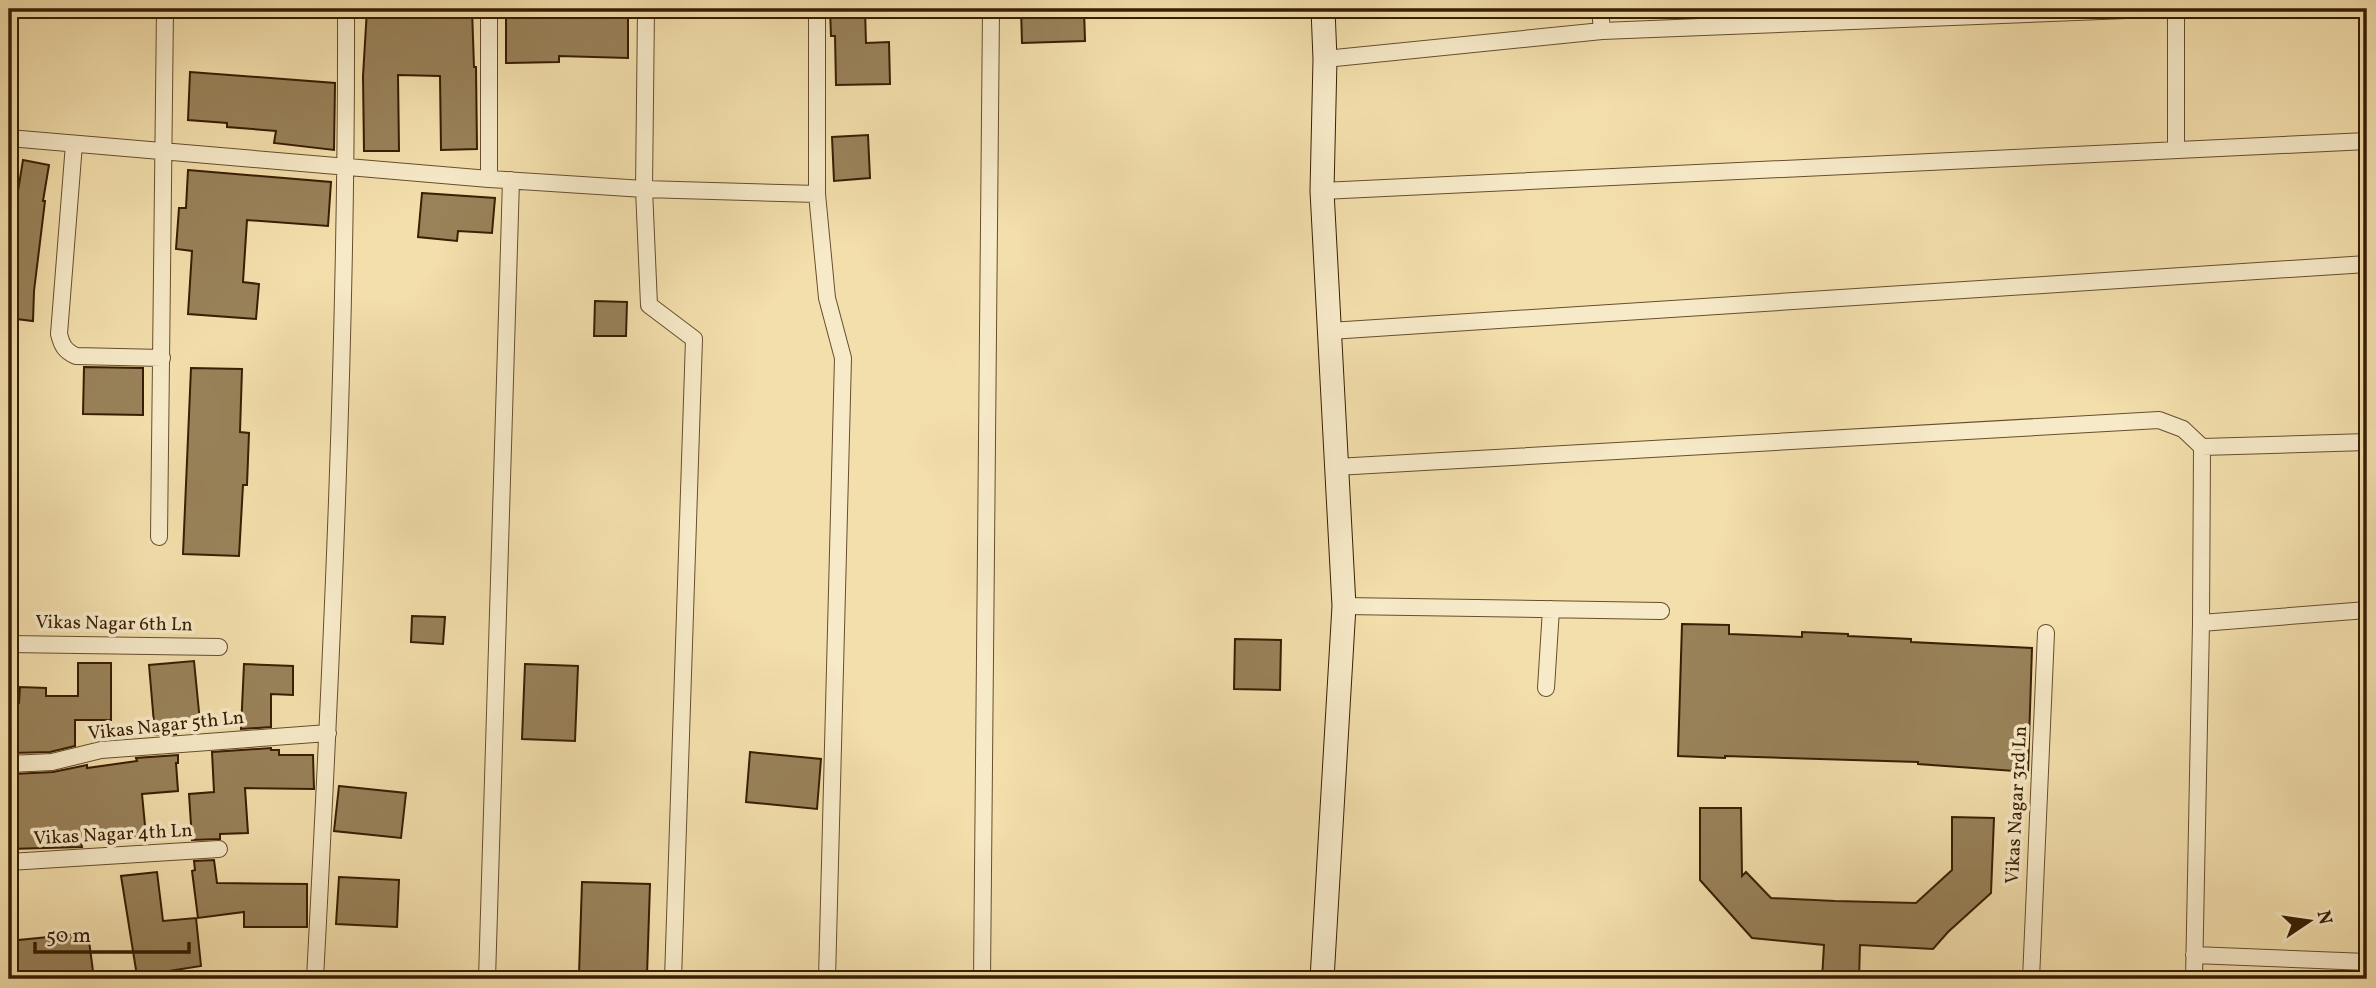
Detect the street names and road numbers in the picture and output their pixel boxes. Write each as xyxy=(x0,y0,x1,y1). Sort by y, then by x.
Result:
street label: Vikas Nagar 6th Ln xyxy=(35,610,193,638)
street label: Vikas Nagar 5th Ln xyxy=(87,705,245,747)
street label: Vikas Nagar 3rd Ln xyxy=(2000,725,2034,885)
street label: Vikas Nagar 4th Ln xyxy=(33,818,193,852)

